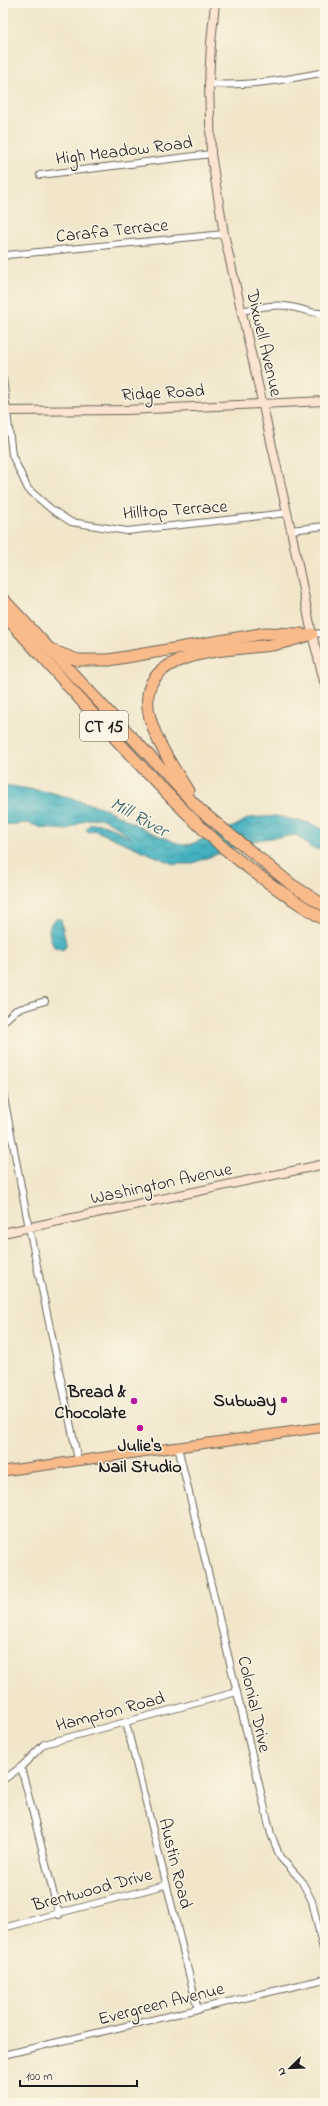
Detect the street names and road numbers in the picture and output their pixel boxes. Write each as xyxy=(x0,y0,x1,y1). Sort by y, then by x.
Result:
street label: High Meadow Road xyxy=(54,131,194,174)
street label: Carafa Terrace xyxy=(55,213,171,251)
street label: Dixwell Avenue xyxy=(238,287,288,400)
street label: Ridge Road xyxy=(121,379,205,410)
street label: Hilltop Terrace xyxy=(122,494,229,528)
road number: CT 15 xyxy=(80,711,128,741)
street label: Washington Avenue xyxy=(88,1157,236,1214)
street label: Colonial Drive xyxy=(229,1654,277,1756)
street label: Hampton Road xyxy=(53,1686,168,1740)
street label: Austin Road xyxy=(150,1816,198,1911)
street label: Brentwood Drive xyxy=(29,1862,156,1920)
street label: Evergreen Avenue xyxy=(96,1976,228,2034)

